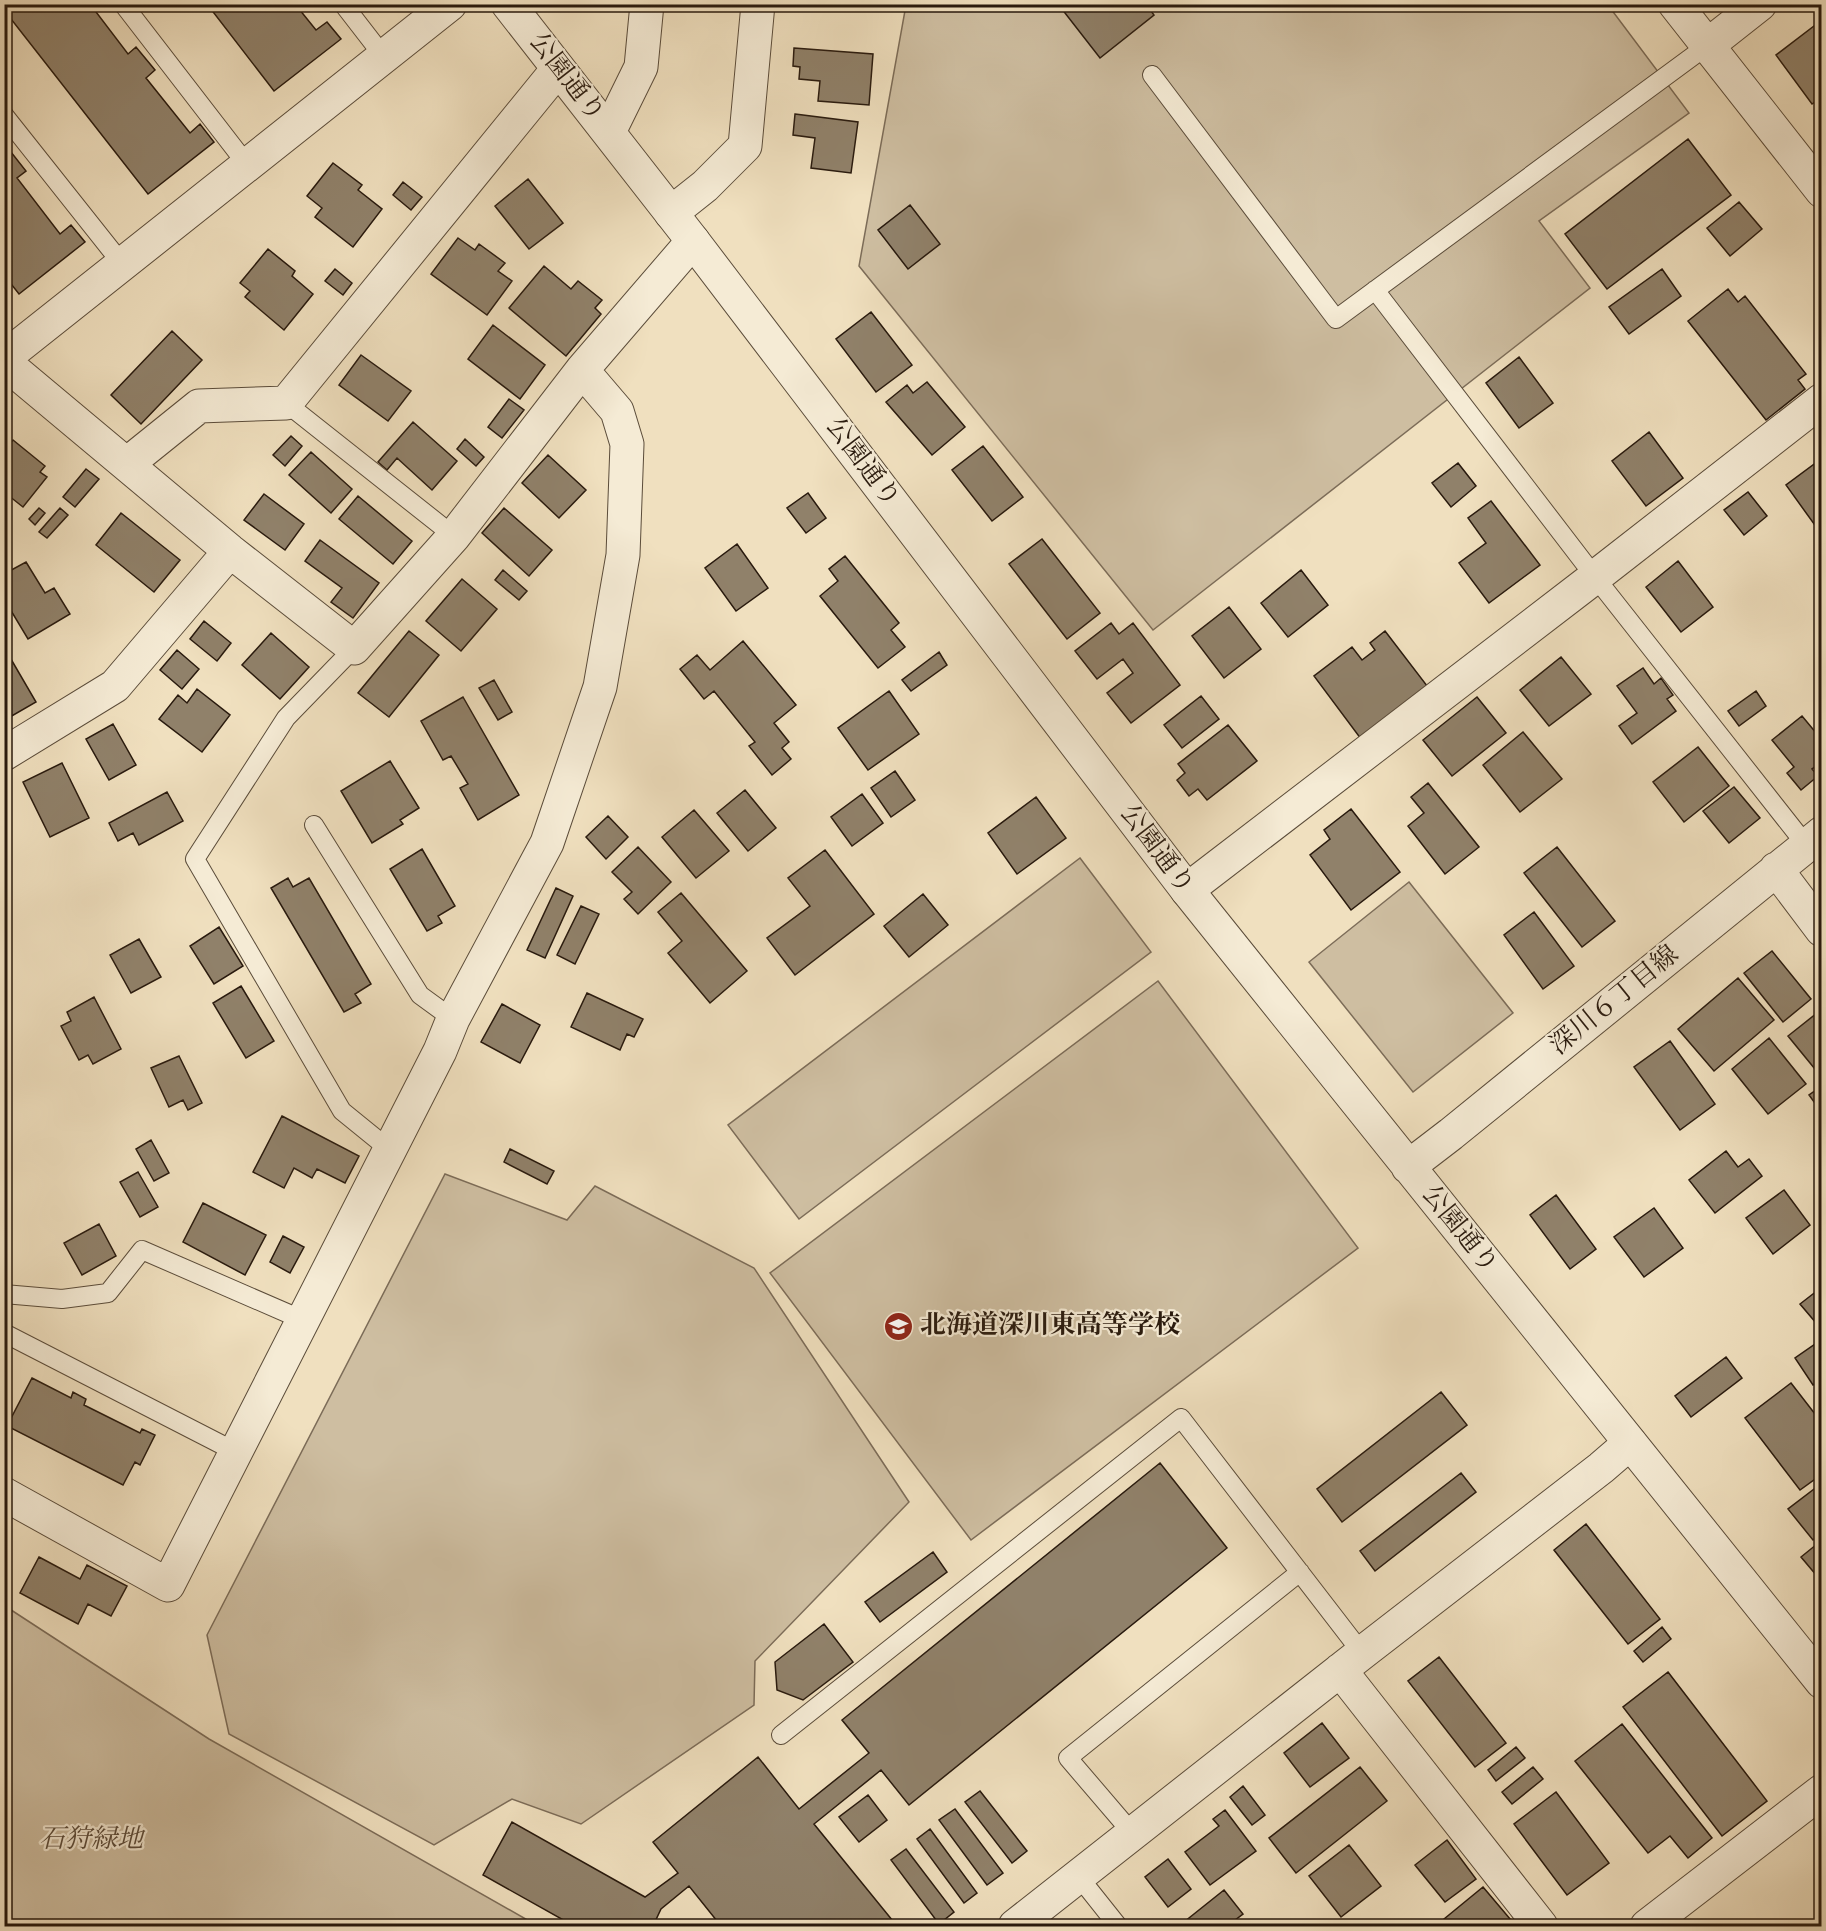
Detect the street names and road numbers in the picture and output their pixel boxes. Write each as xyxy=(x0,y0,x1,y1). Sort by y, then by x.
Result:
street label: 公園通り xyxy=(519,26,613,130)
street label: 公園通り xyxy=(816,410,908,516)
street label: 公園通り xyxy=(1110,797,1202,903)
street label: 深川６丁目線 xyxy=(1543,938,1687,1064)
street label: 公園通り xyxy=(1412,1178,1506,1282)

